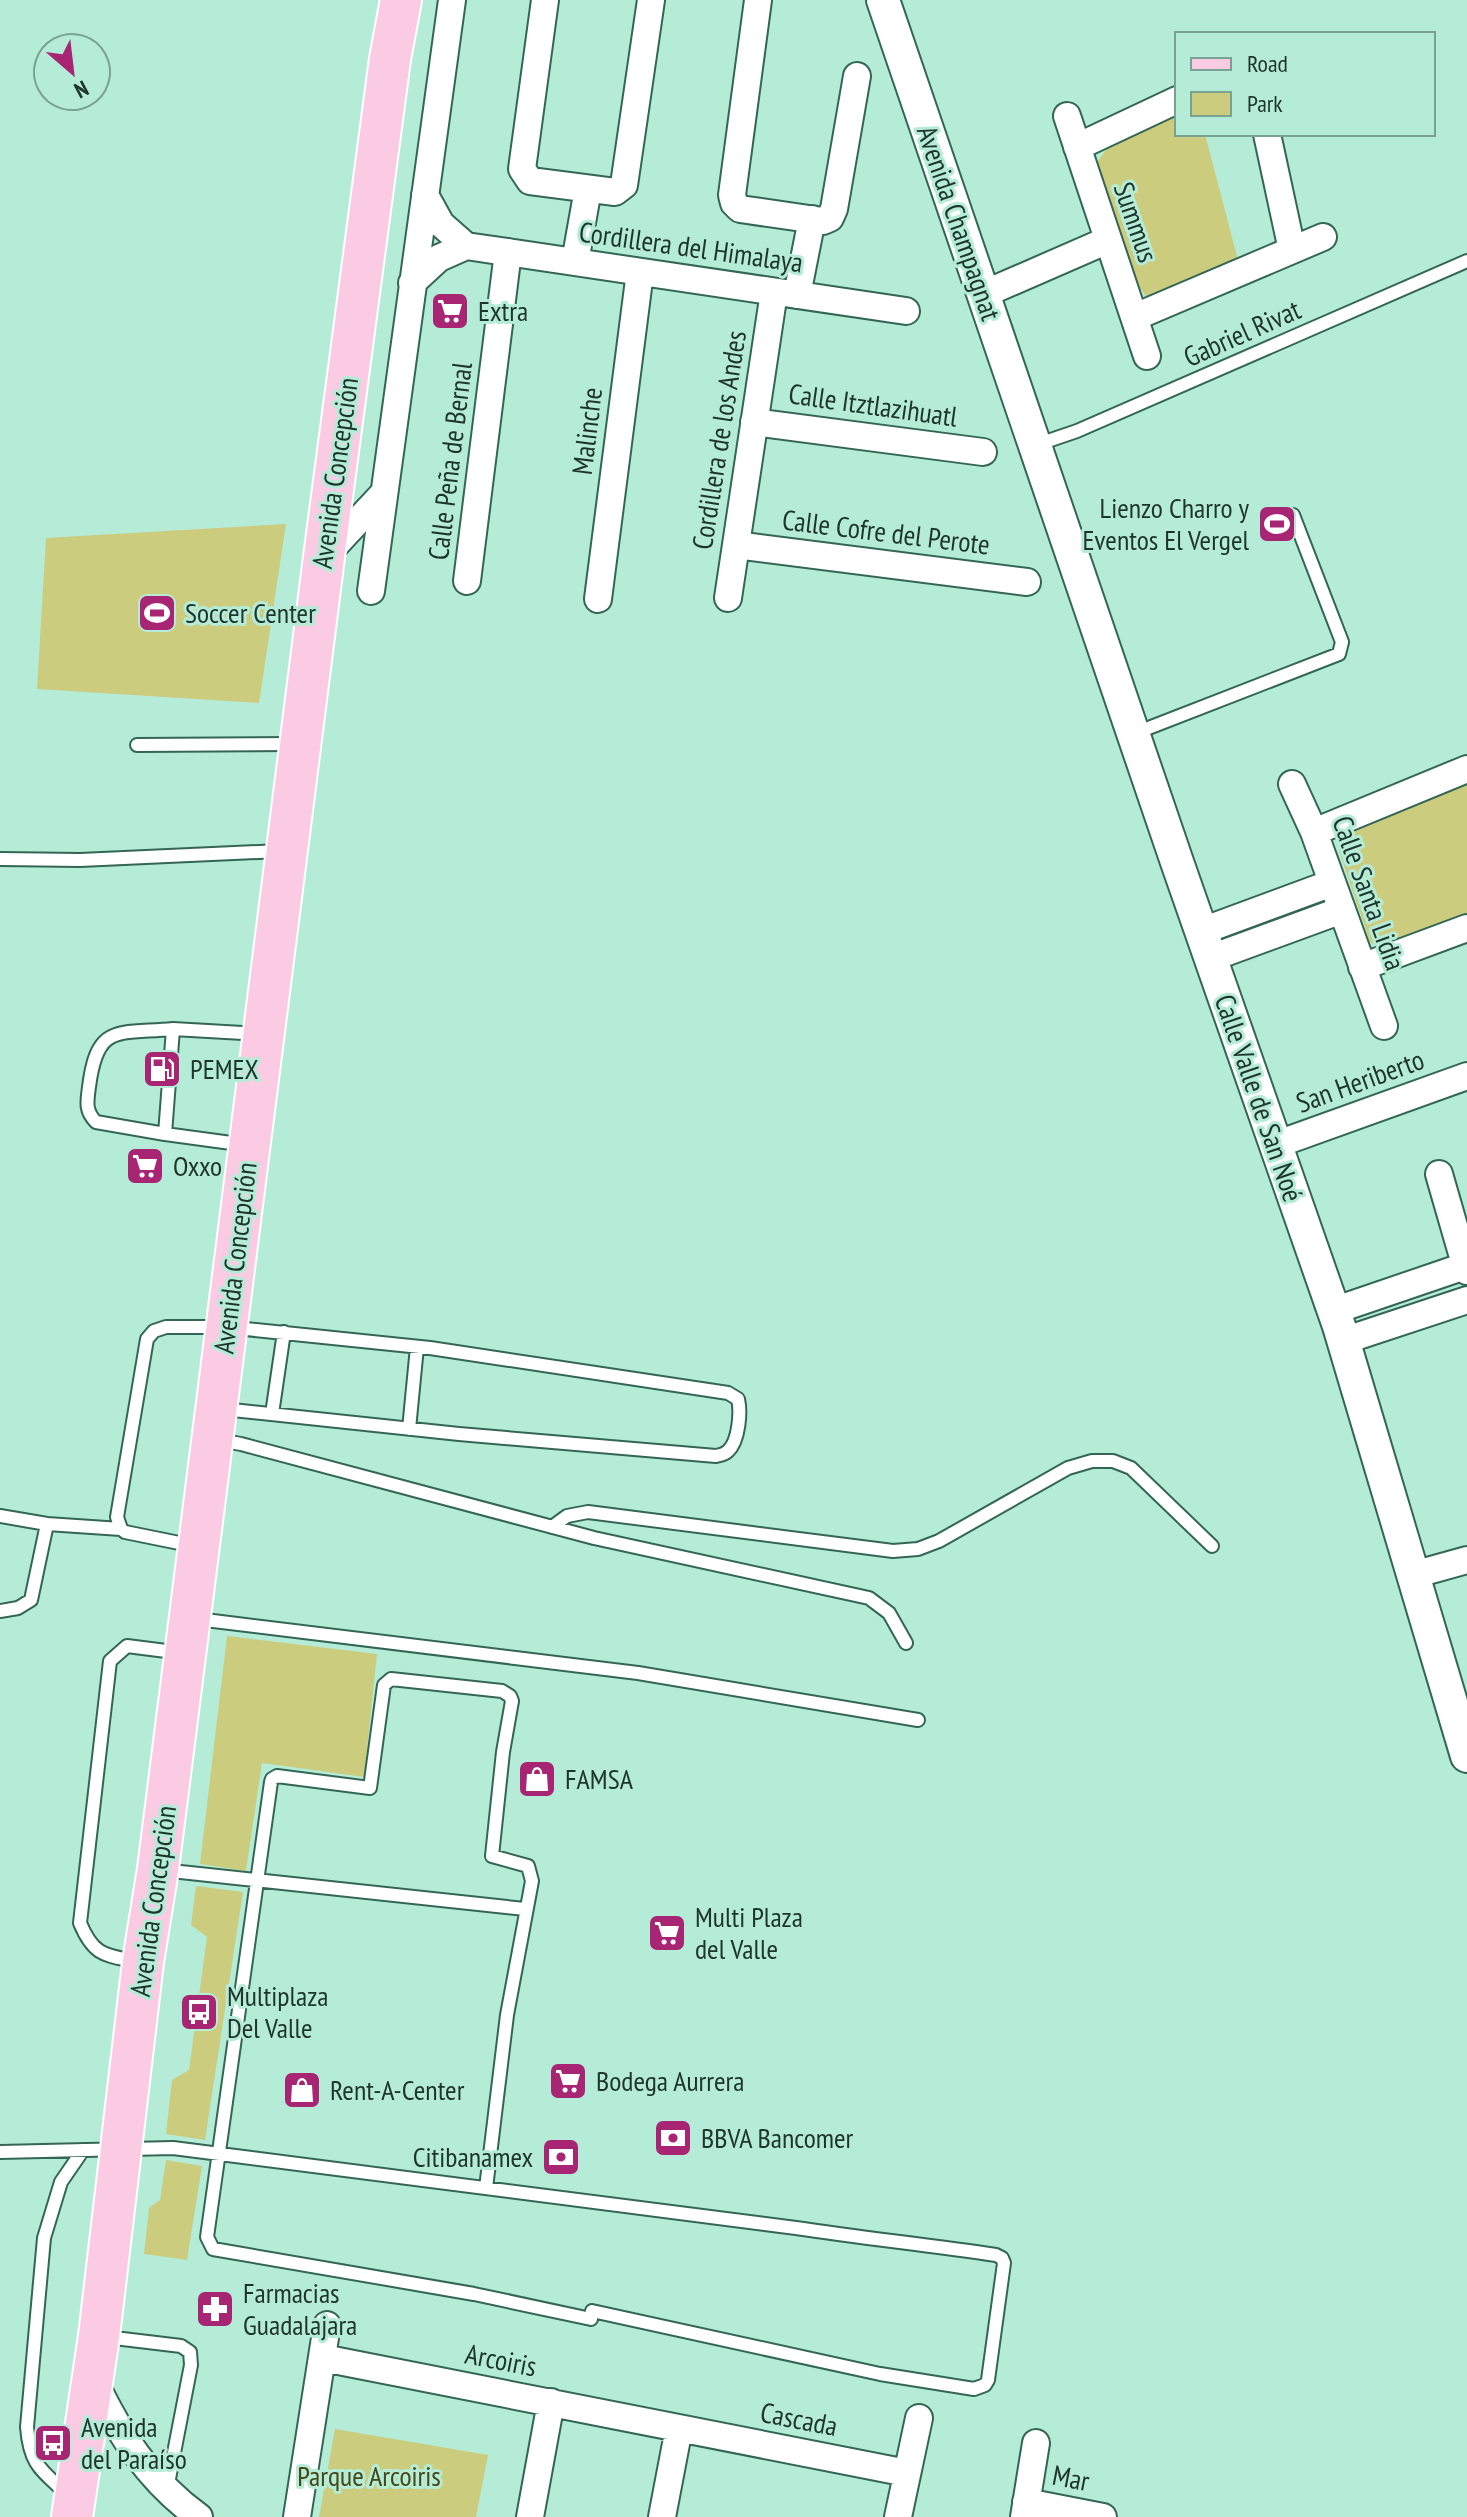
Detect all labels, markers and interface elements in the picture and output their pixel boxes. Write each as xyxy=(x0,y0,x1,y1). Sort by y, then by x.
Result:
north arrow xyxy=(32,32,112,112)
legend xyxy=(1175,32,1435,136)
text: Road xyxy=(1247,48,1288,79)
text: N xyxy=(70,75,93,105)
text: Park xyxy=(1247,88,1283,119)
street label: Avenida Champagnat xyxy=(909,121,1010,325)
street label: Summus xyxy=(1106,177,1167,267)
street label: Cordillera del Himalaya xyxy=(577,212,805,281)
supermarket icon: Extra xyxy=(429,290,471,332)
street label: Gabriel Rivat xyxy=(1178,290,1306,375)
place label: Extra xyxy=(478,292,528,329)
street label: Cordillera de los Andes xyxy=(683,328,754,552)
street label: Calle Peña de Bernal xyxy=(419,359,480,562)
street label: Calle Itztlazihuatl xyxy=(786,374,960,435)
street label: Avenida Concepción xyxy=(303,375,366,571)
street label: Malinche xyxy=(563,385,610,477)
place label: Lienzo Charro y Eventos El Vergel xyxy=(1082,489,1249,558)
street label: Calle Cofre del Perote xyxy=(780,500,992,563)
sports icon: Lienzo Charro y Eventos El Vergel xyxy=(1256,503,1298,545)
sports icon: Soccer Center xyxy=(136,592,178,634)
place label: Soccer Center xyxy=(185,594,316,631)
street label: Calle Santa Lidia xyxy=(1324,811,1414,975)
street label: Calle Valle de San Noé xyxy=(1207,989,1312,1206)
street label: San Heriberto xyxy=(1291,1040,1429,1121)
fuel station icon: PEMEX xyxy=(141,1048,183,1090)
place label: PEMEX xyxy=(190,1050,259,1087)
supermarket icon: Oxxo xyxy=(124,1145,166,1187)
place label: Oxxo xyxy=(173,1147,222,1184)
street label: Avenida Concepción xyxy=(204,1160,265,1356)
shop icon: FAMSA xyxy=(516,1758,558,1800)
place label: FAMSA xyxy=(565,1760,634,1797)
street label: Avenida Concepción xyxy=(121,1803,184,1999)
place label: Multi Plaza del Valle xyxy=(695,1898,803,1967)
supermarket icon: Multi Plaza del Valle xyxy=(646,1912,688,1954)
place label: Multiplaza Del Valle xyxy=(227,1977,328,2046)
bus stop icon: Multiplaza Del Valle xyxy=(178,1991,220,2033)
supermarket icon: Bodega Aurrera xyxy=(547,2060,589,2102)
place label: Bodega Aurrera xyxy=(596,2062,744,2099)
shop icon: Rent-A-Center xyxy=(281,2069,323,2111)
place label: Rent-A-Center xyxy=(330,2071,465,2108)
bank icon: BBVA Bancomer xyxy=(652,2117,694,2159)
place label: BBVA Bancomer xyxy=(701,2119,854,2156)
bank icon: Citibanamex xyxy=(540,2136,582,2178)
place label: Citibanamex xyxy=(413,2138,533,2175)
place label: Farmacias Guadalajara xyxy=(243,2274,357,2343)
pharmacy icon: Farmacias Guadalajara xyxy=(194,2288,236,2330)
street label: Arcoiris xyxy=(462,2334,540,2385)
street label: Cascada xyxy=(757,2393,841,2444)
place label: Avenida del Paraíso xyxy=(81,2408,187,2477)
bus stop icon: Avenida del Paraíso xyxy=(32,2422,74,2464)
street label: Mar xyxy=(1050,2456,1093,2499)
park label: Parque Arcoiris xyxy=(297,2457,441,2494)

